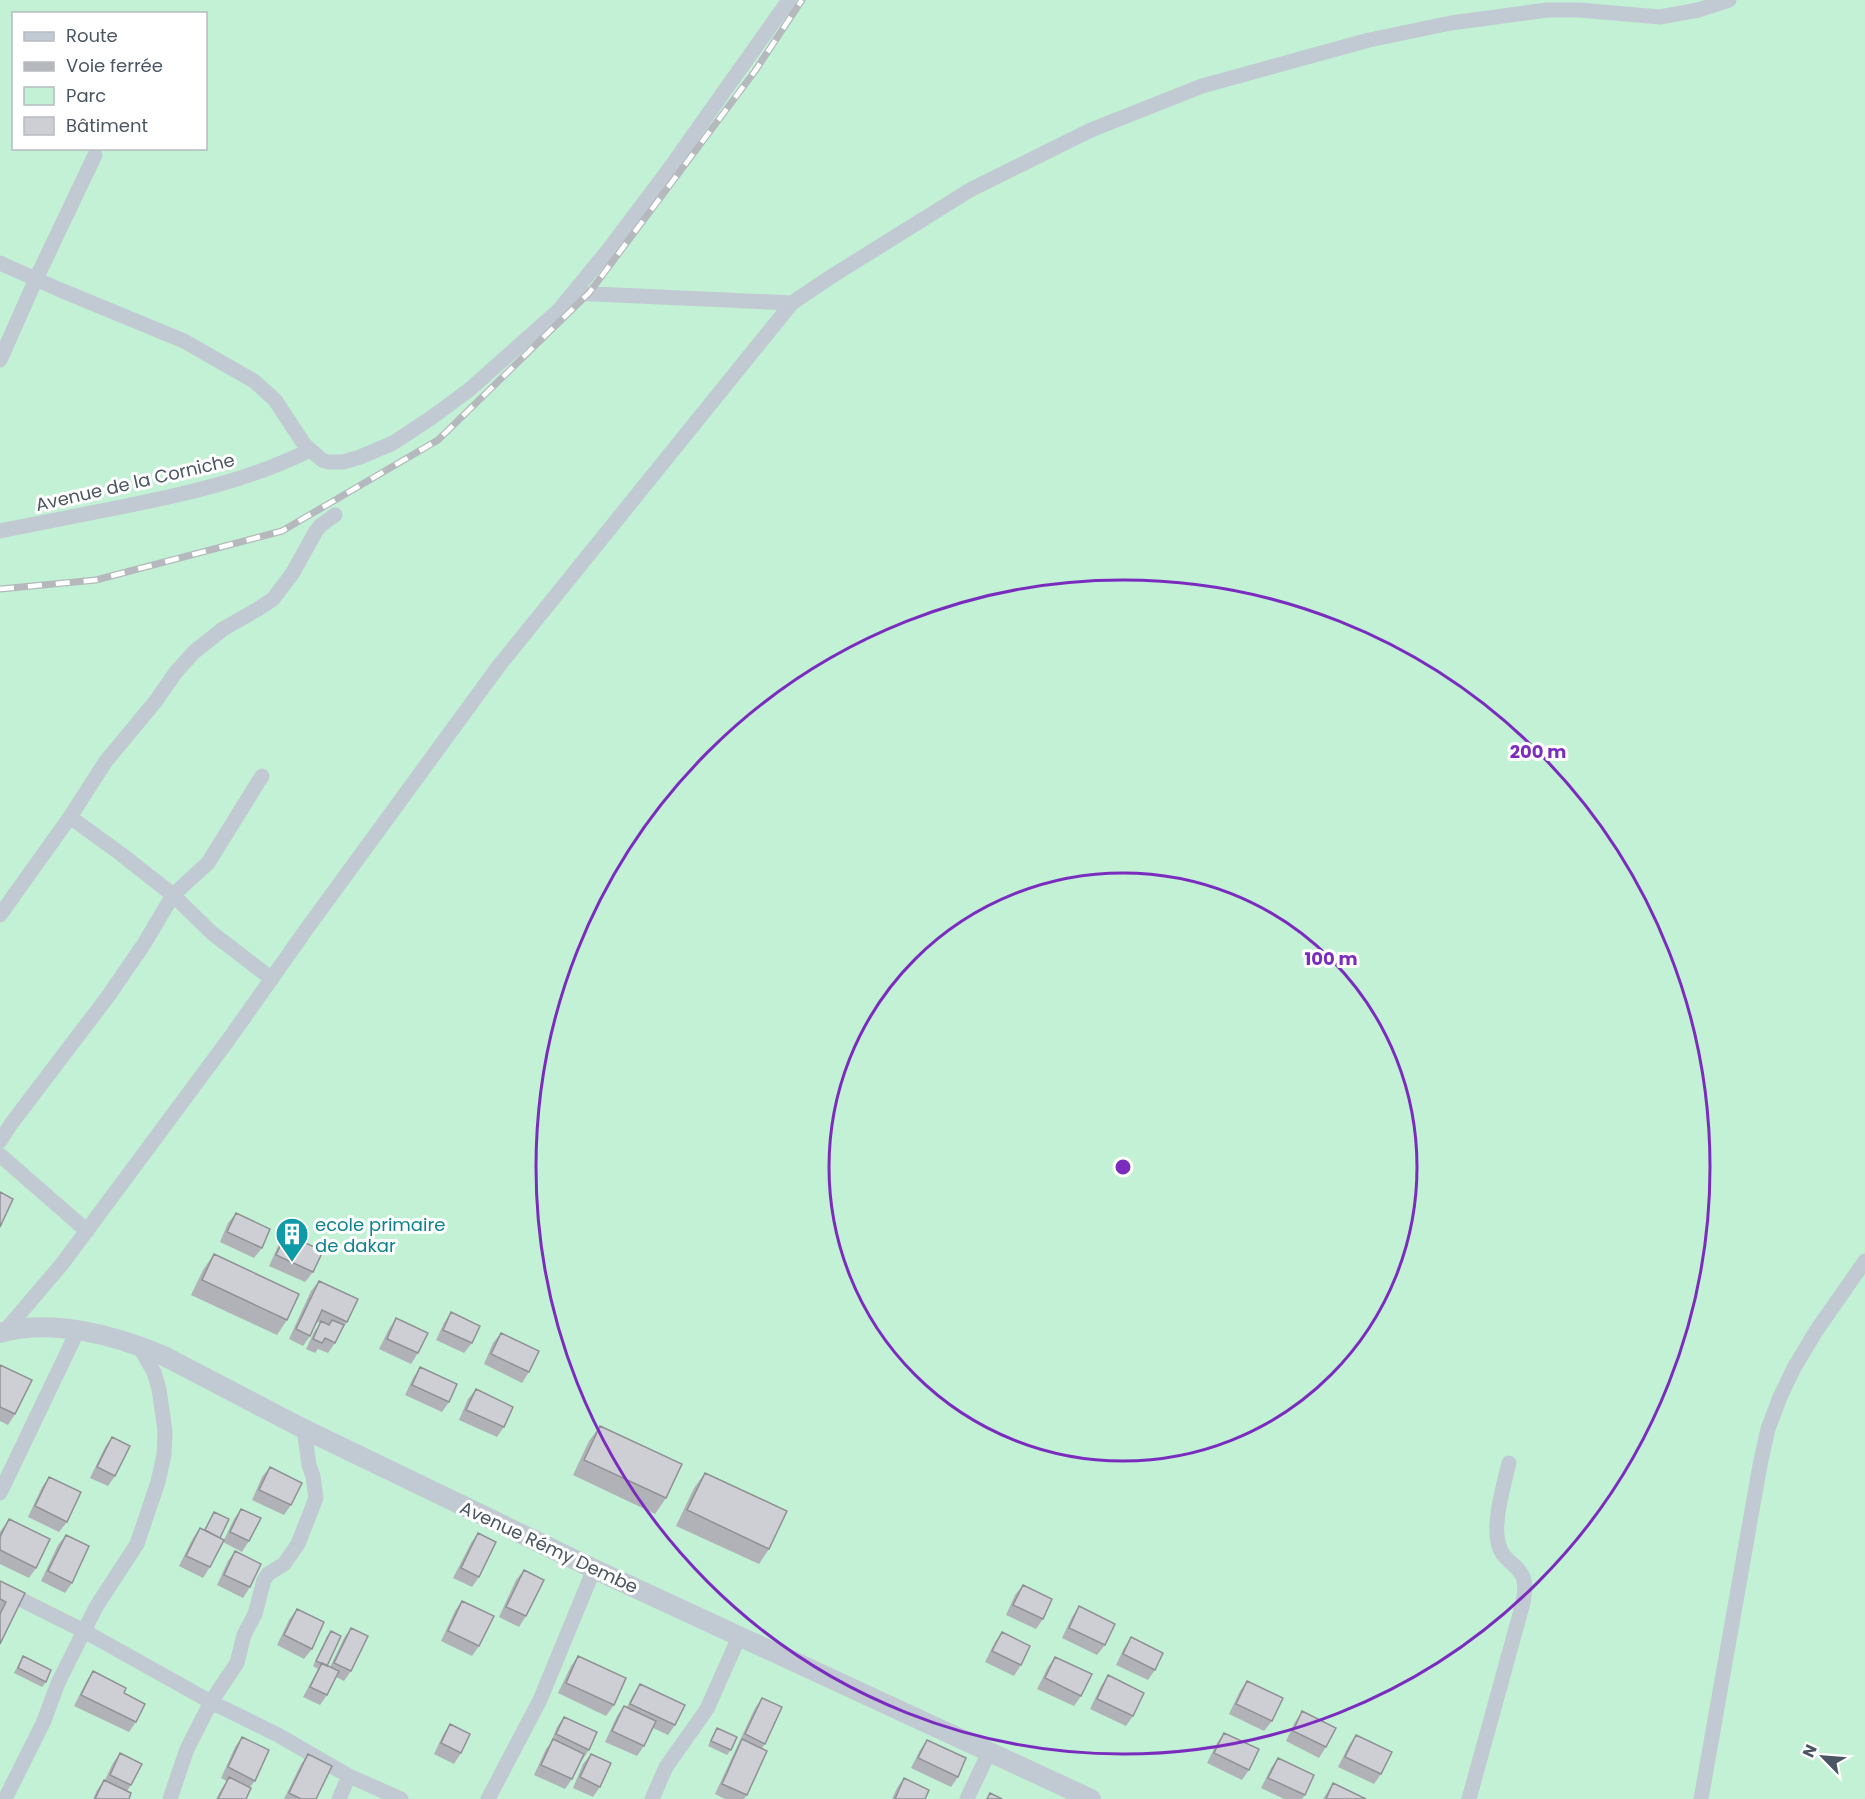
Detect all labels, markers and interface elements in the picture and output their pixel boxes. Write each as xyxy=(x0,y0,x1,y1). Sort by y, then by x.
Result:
legend xyxy=(12,12,207,150)
text: Route xyxy=(66,23,118,48)
text: Voie ferrée xyxy=(66,53,163,78)
text: Parc xyxy=(66,83,106,108)
text: Bâtiment xyxy=(66,113,148,138)
street label: Avenue de la Corniche xyxy=(33,447,237,517)
text: 200 m xyxy=(1510,739,1566,764)
text: 100 m xyxy=(1304,946,1358,971)
centre of rings xyxy=(1113,1157,1133,1177)
place label: ecole primaire de dakar xyxy=(315,1212,445,1258)
building icon: ecole primaire de dakar xyxy=(274,1216,310,1263)
street label: Avenue Rémy Dembe xyxy=(456,1495,642,1599)
north arrow xyxy=(1793,1727,1853,1787)
text: N xyxy=(1797,1741,1823,1761)

